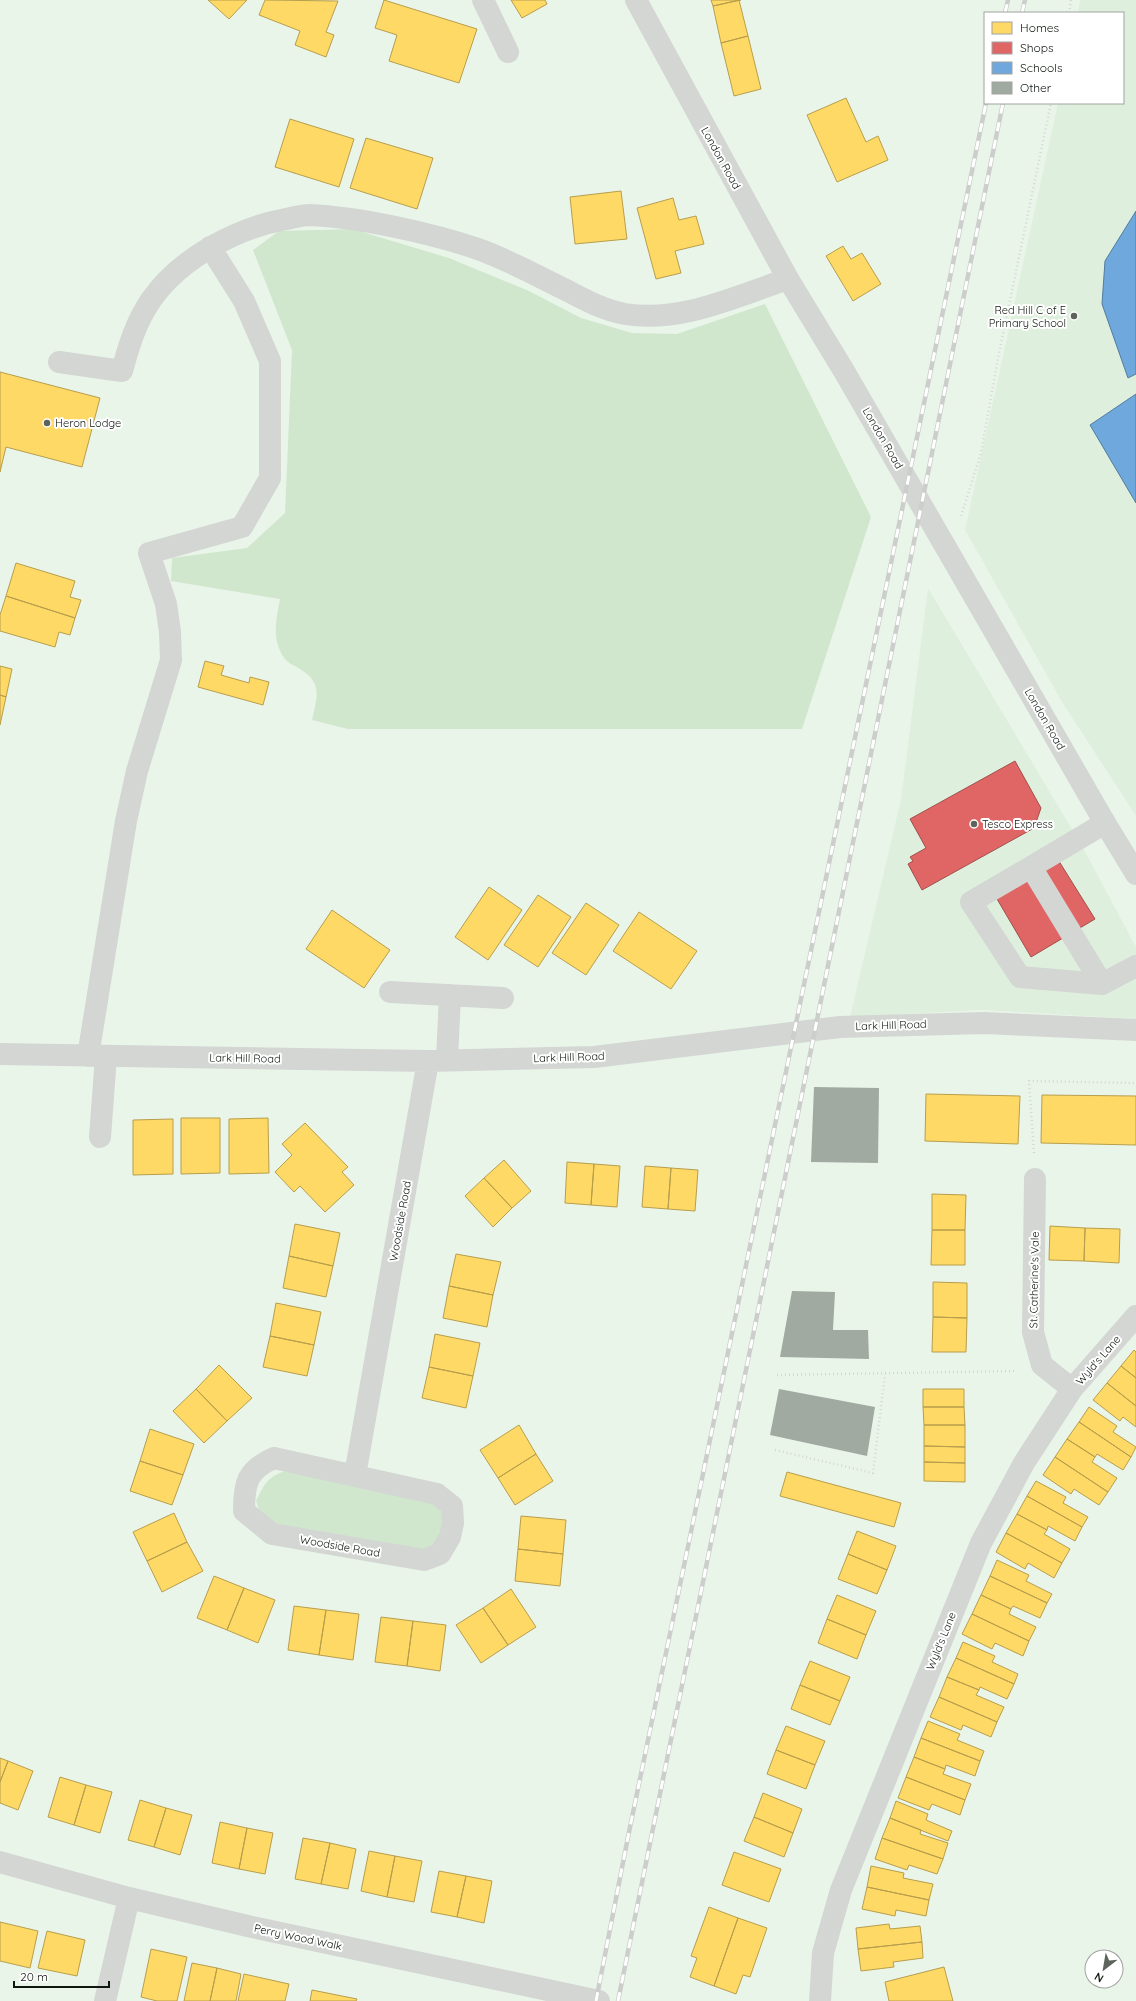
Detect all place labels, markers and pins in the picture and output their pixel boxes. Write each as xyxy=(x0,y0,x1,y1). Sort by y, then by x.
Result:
place label: Red Hill C of E Primary School xyxy=(989,303,1066,330)
marker: Red Hill C of E Primary School xyxy=(1069,311,1079,321)
place label: Heron Lodge xyxy=(55,416,121,430)
marker: Heron Lodge xyxy=(42,418,52,428)
place label: Tesco Express xyxy=(982,817,1053,831)
marker: Tesco Express xyxy=(969,819,979,829)

